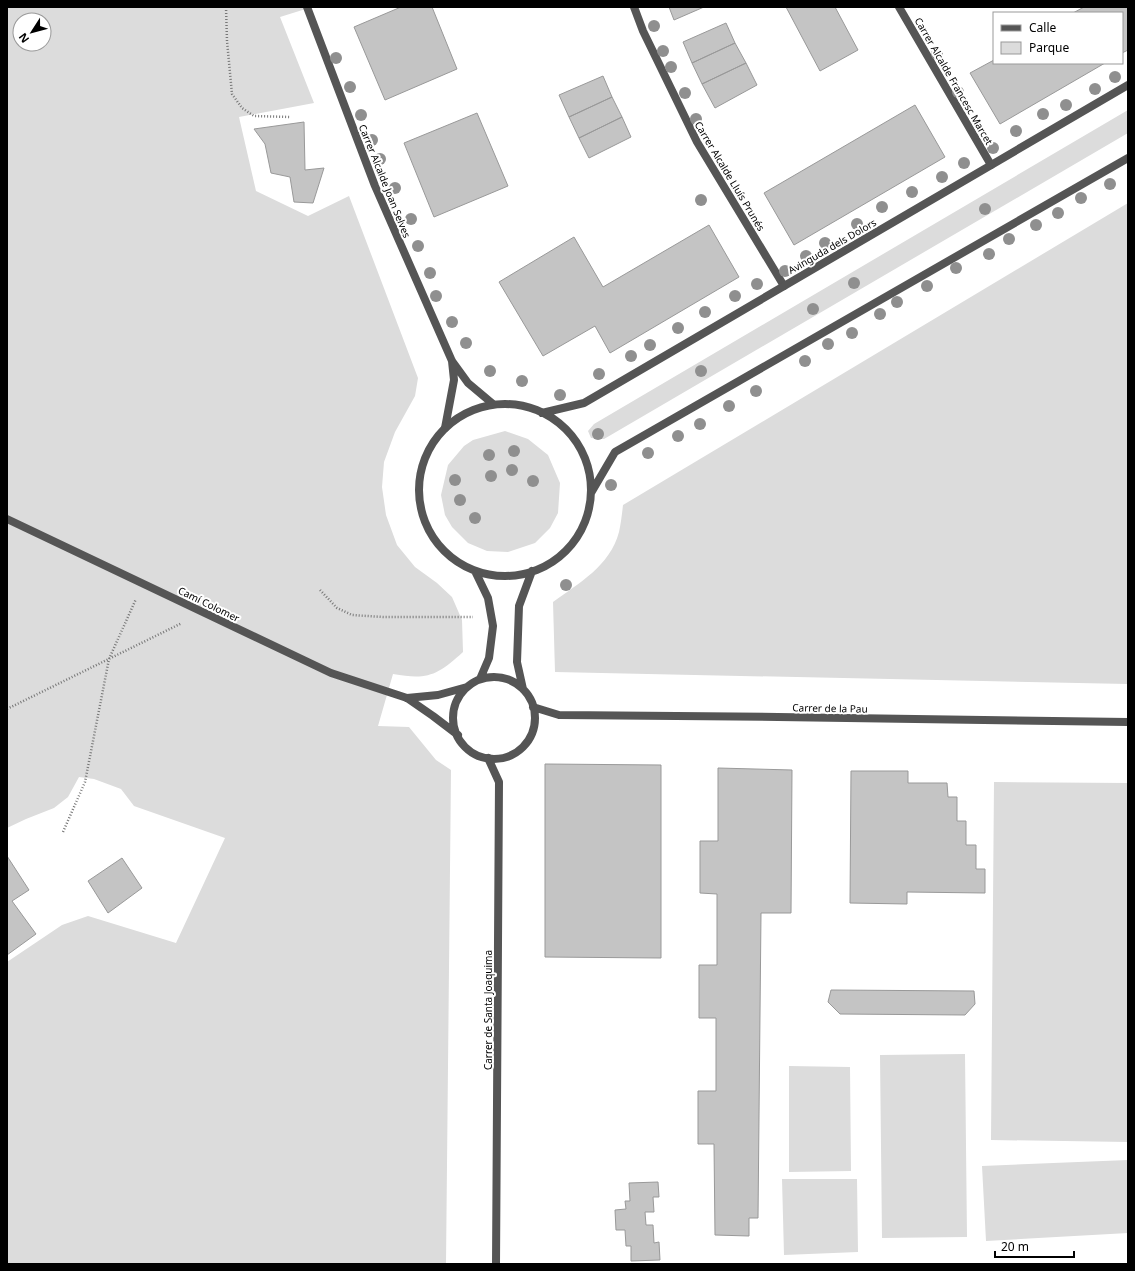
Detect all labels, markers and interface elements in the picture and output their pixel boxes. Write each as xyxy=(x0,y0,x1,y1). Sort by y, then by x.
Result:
north arrow xyxy=(12,12,52,52)
legend xyxy=(993,12,1123,64)
street label: Carrer Alcalde Francesc Marcet xyxy=(912,15,996,148)
text: Calle xyxy=(1029,19,1057,36)
text: N xyxy=(15,30,32,46)
text: Parque xyxy=(1029,39,1070,56)
street label: Carrer Alcalde Lluís Prunés xyxy=(692,119,768,234)
street label: Carrer Alcalde Joan Selves xyxy=(356,122,414,240)
street label: Avinguda dels Dolors xyxy=(785,215,879,277)
street label: Camí Colomer xyxy=(176,583,242,625)
street label: Carrer de la Pau xyxy=(792,700,868,716)
street label: Carrer de Santa Joaquima xyxy=(481,950,495,1070)
scale bar xyxy=(995,1233,1074,1259)
text: 20 m xyxy=(1001,1238,1029,1255)

